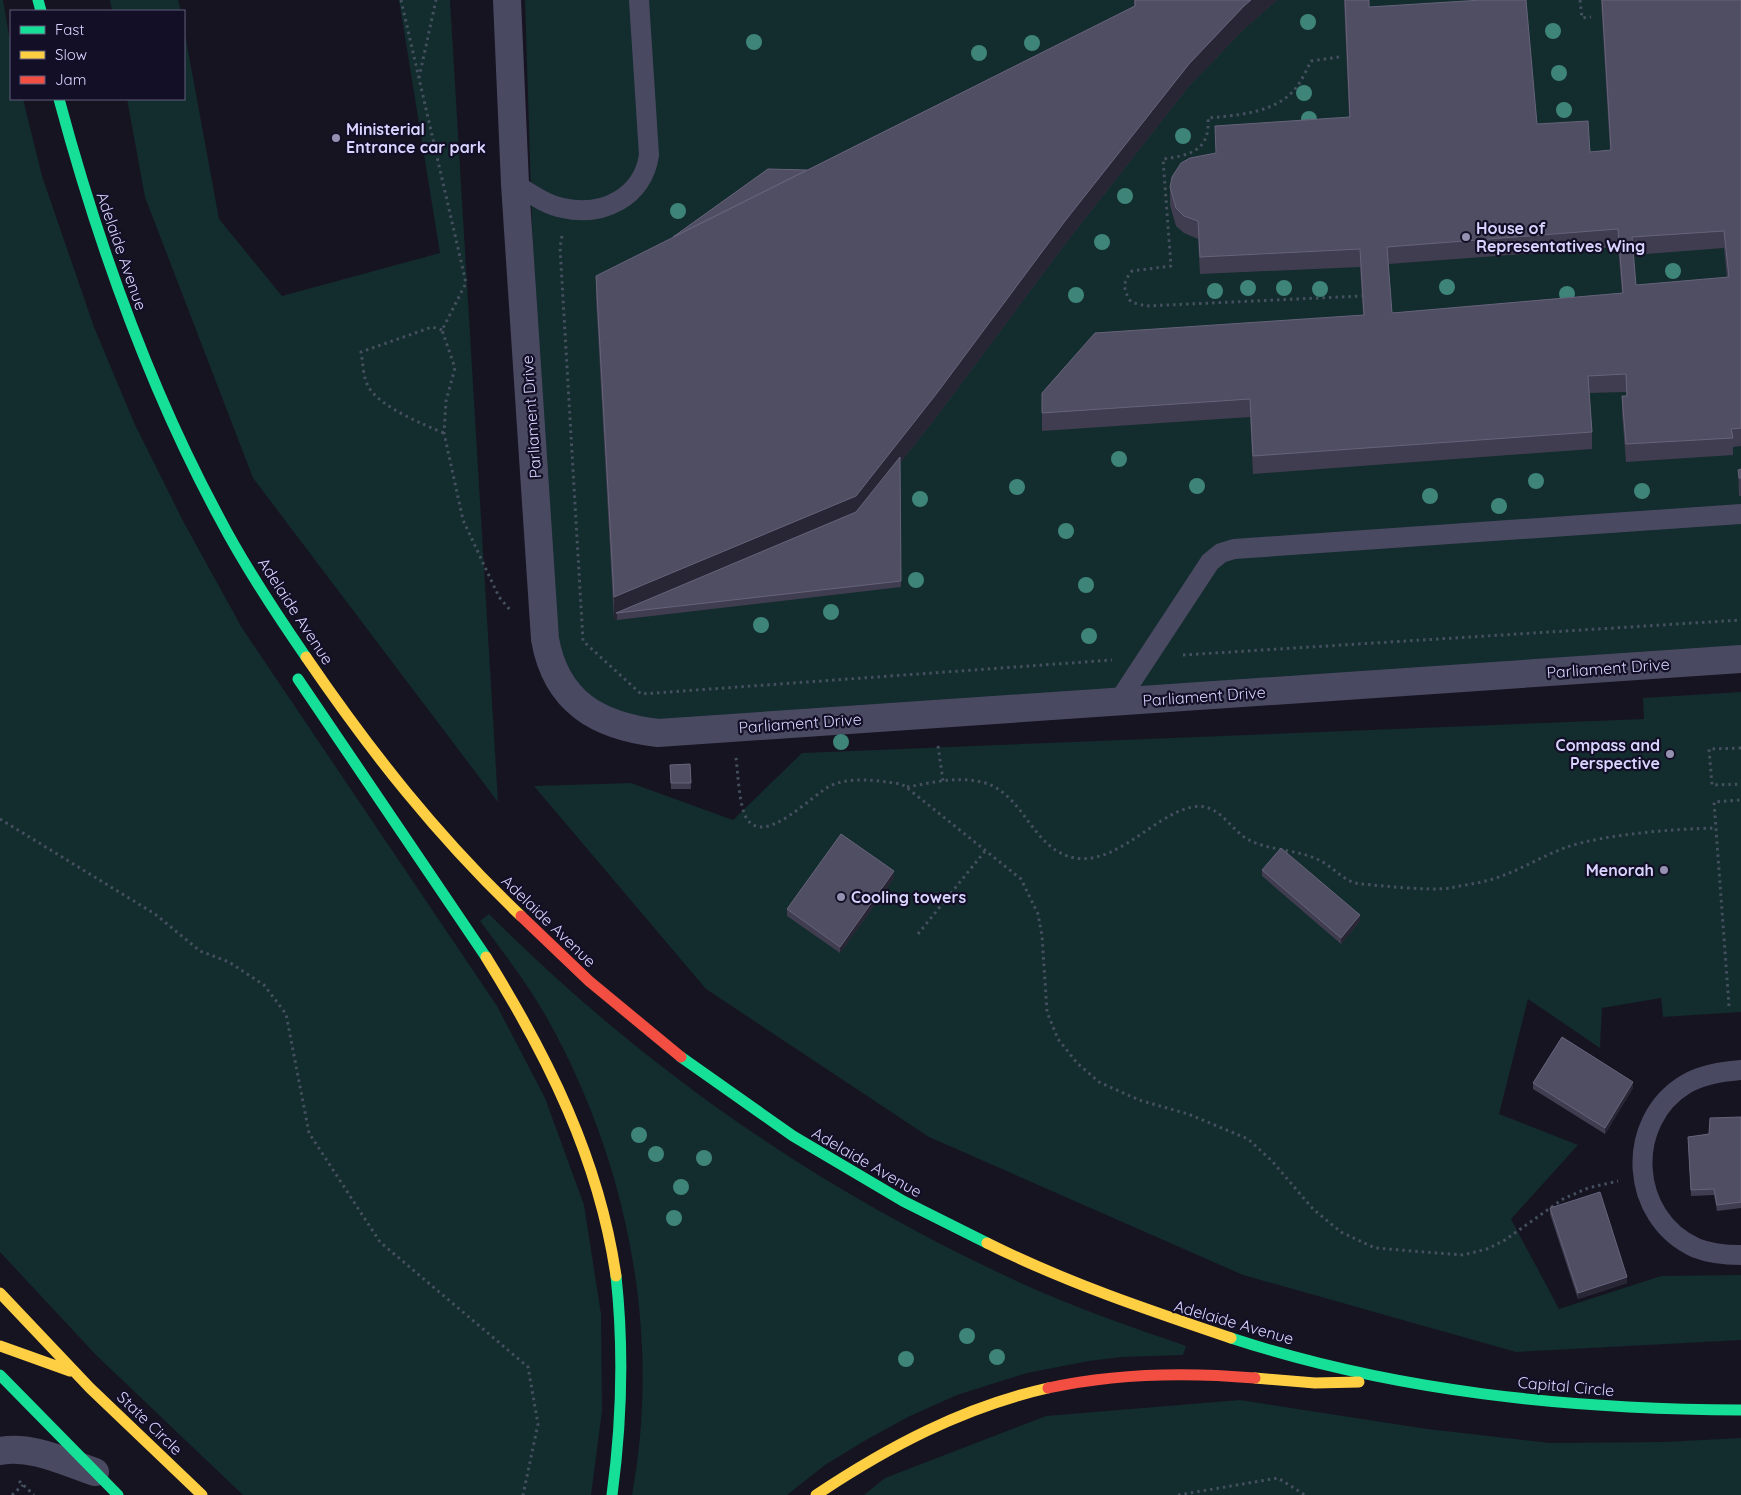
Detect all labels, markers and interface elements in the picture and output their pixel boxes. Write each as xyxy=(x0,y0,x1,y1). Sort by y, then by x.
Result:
legend xyxy=(10,10,185,100)
text: Fast xyxy=(55,20,84,39)
text: Slow xyxy=(55,45,87,64)
text: Jam xyxy=(55,70,86,89)
place label: Ministerial Entrance car park xyxy=(346,119,486,157)
marker: Ministerial Entrance car park xyxy=(330,132,342,144)
street label: Adelaide Avenue xyxy=(92,189,152,313)
place label: House of Representatives Wing xyxy=(1476,218,1645,256)
marker: House of Representatives Wing xyxy=(1460,231,1472,243)
street label: Parliament Drive xyxy=(517,355,545,479)
street label: Adelaide Avenue xyxy=(254,554,338,668)
street label: Parliament Drive xyxy=(1546,654,1670,682)
street label: Parliament Drive xyxy=(1142,682,1266,710)
street label: Parliament Drive xyxy=(738,709,862,737)
place label: Compass and Perspective xyxy=(1556,735,1660,773)
marker: Compass and Perspective xyxy=(1664,748,1676,760)
place label: Menorah xyxy=(1586,860,1654,880)
marker: Menorah xyxy=(1658,864,1670,876)
street label: Adelaide Avenue xyxy=(498,871,600,971)
place label: Cooling towers xyxy=(851,887,966,907)
marker: Cooling towers xyxy=(835,891,847,903)
street label: Adelaide Avenue xyxy=(808,1122,926,1202)
street label: Adelaide Avenue xyxy=(1172,1295,1296,1349)
street label: Capital Circle xyxy=(1517,1372,1615,1400)
street label: State Circle xyxy=(113,1387,187,1459)

